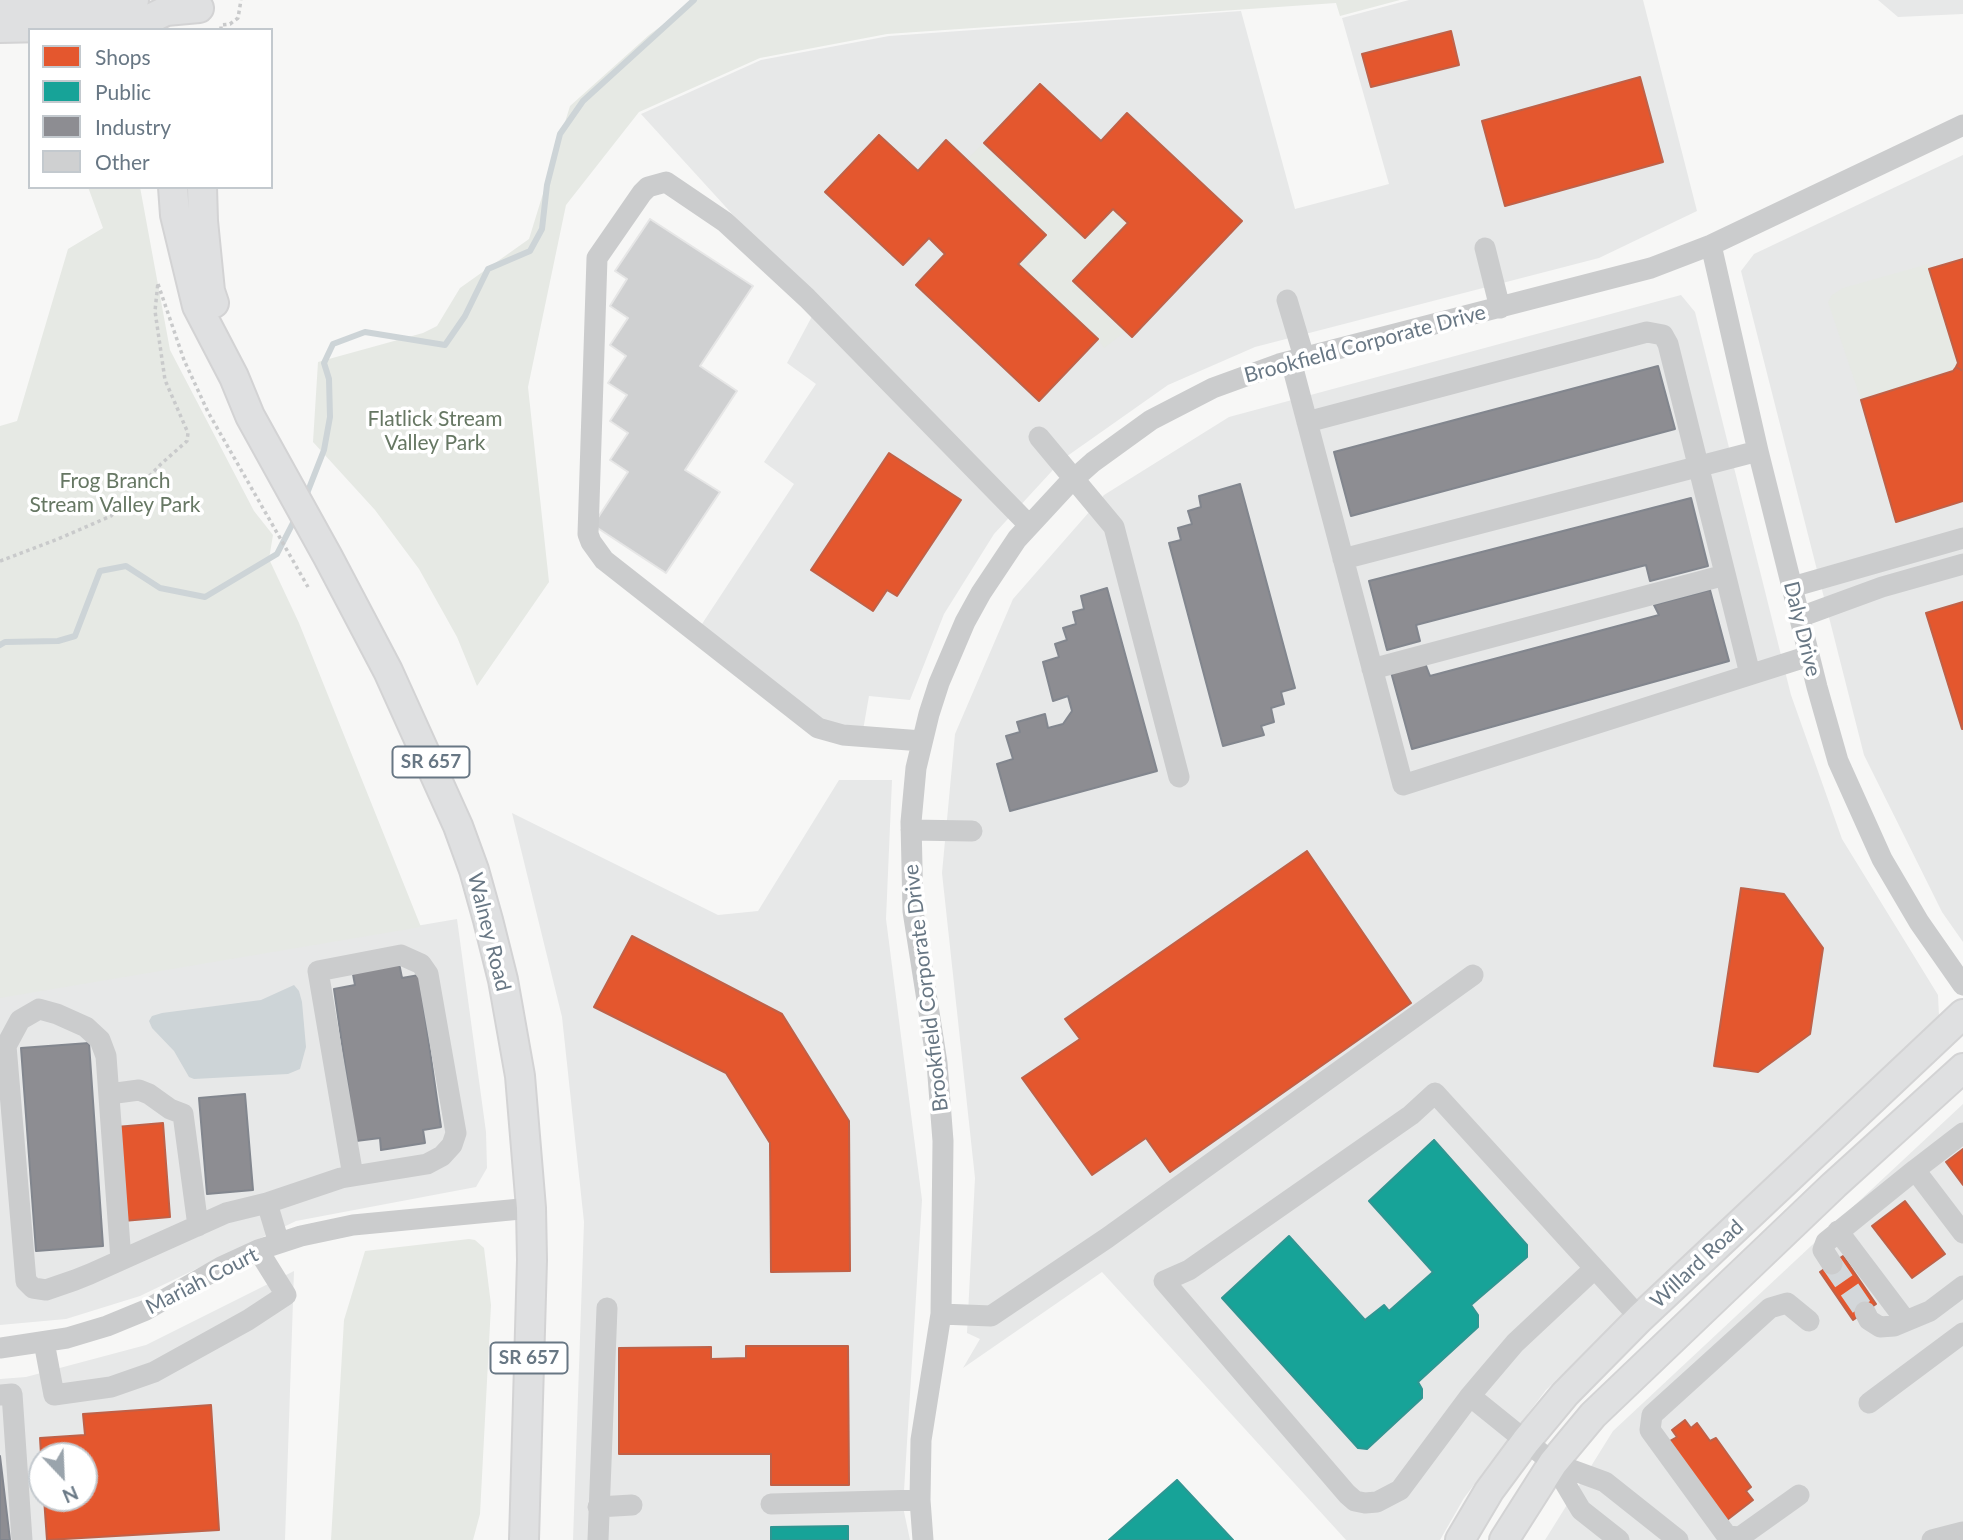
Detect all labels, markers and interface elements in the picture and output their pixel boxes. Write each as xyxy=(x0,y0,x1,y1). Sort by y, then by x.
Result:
legend xyxy=(28,28,273,189)
text: Shops xyxy=(95,44,151,69)
text: Public xyxy=(95,79,151,104)
text: Industry xyxy=(95,114,171,139)
text: Other xyxy=(95,149,150,174)
street label: Brookfield Corporate Drive xyxy=(1241,300,1489,388)
park label: Flatlick Stream Valley Park xyxy=(368,406,502,456)
park label: Frog Branch Stream Valley Park xyxy=(30,468,200,518)
street label: Daly Drive xyxy=(1778,579,1826,679)
road number: SR 657 xyxy=(392,747,470,778)
street label: Brookfield Corporate Drive xyxy=(898,863,954,1113)
street label: Walney Road xyxy=(462,870,516,994)
street label: Willard Road xyxy=(1645,1215,1749,1313)
street label: Mariah Court xyxy=(142,1242,262,1320)
road number: SR 657 xyxy=(490,1342,568,1374)
north arrow xyxy=(28,1442,98,1512)
text: N xyxy=(59,1482,82,1508)

